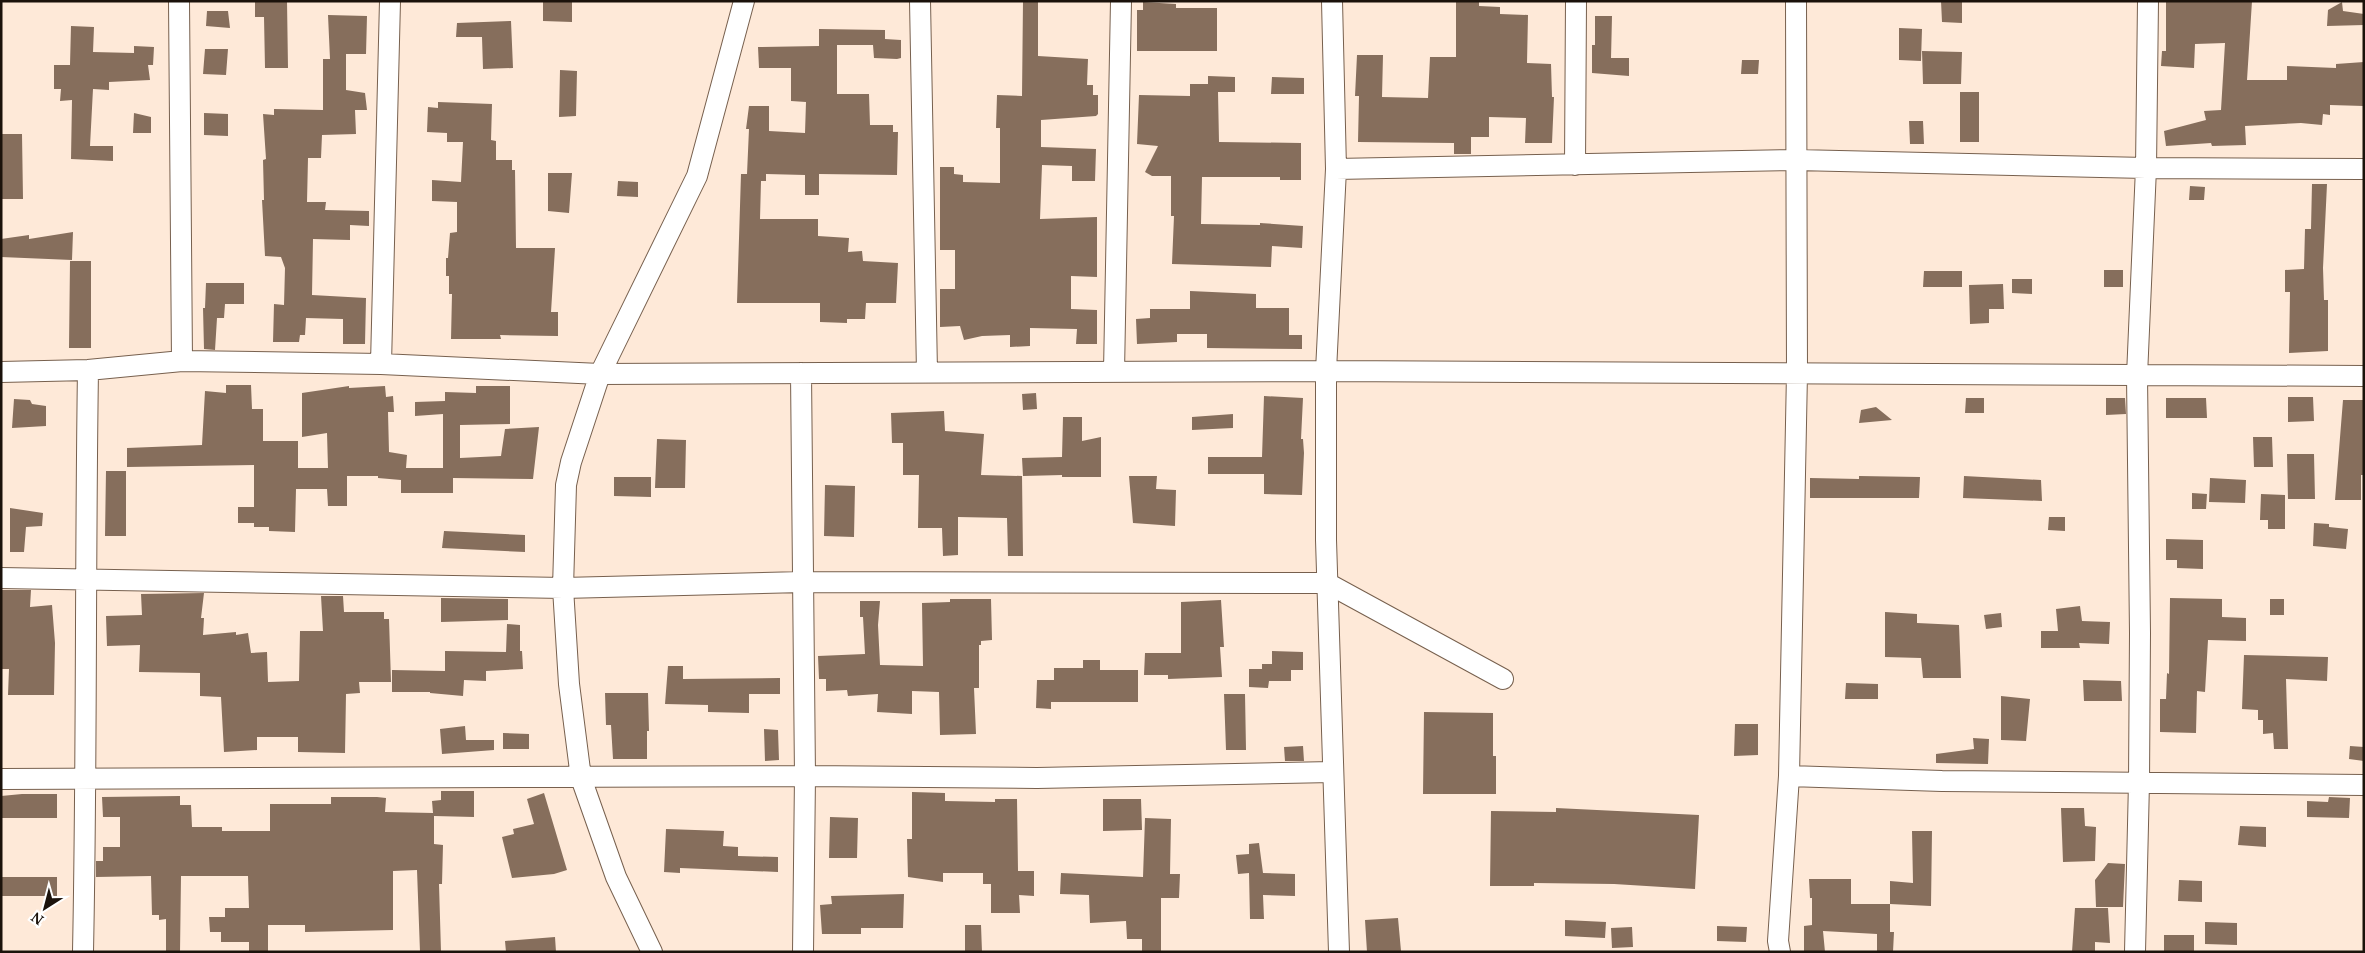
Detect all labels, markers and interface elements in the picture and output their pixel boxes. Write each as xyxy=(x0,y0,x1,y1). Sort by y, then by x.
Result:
north arrow xyxy=(20,883,70,933)
text: N xyxy=(27,908,47,930)

